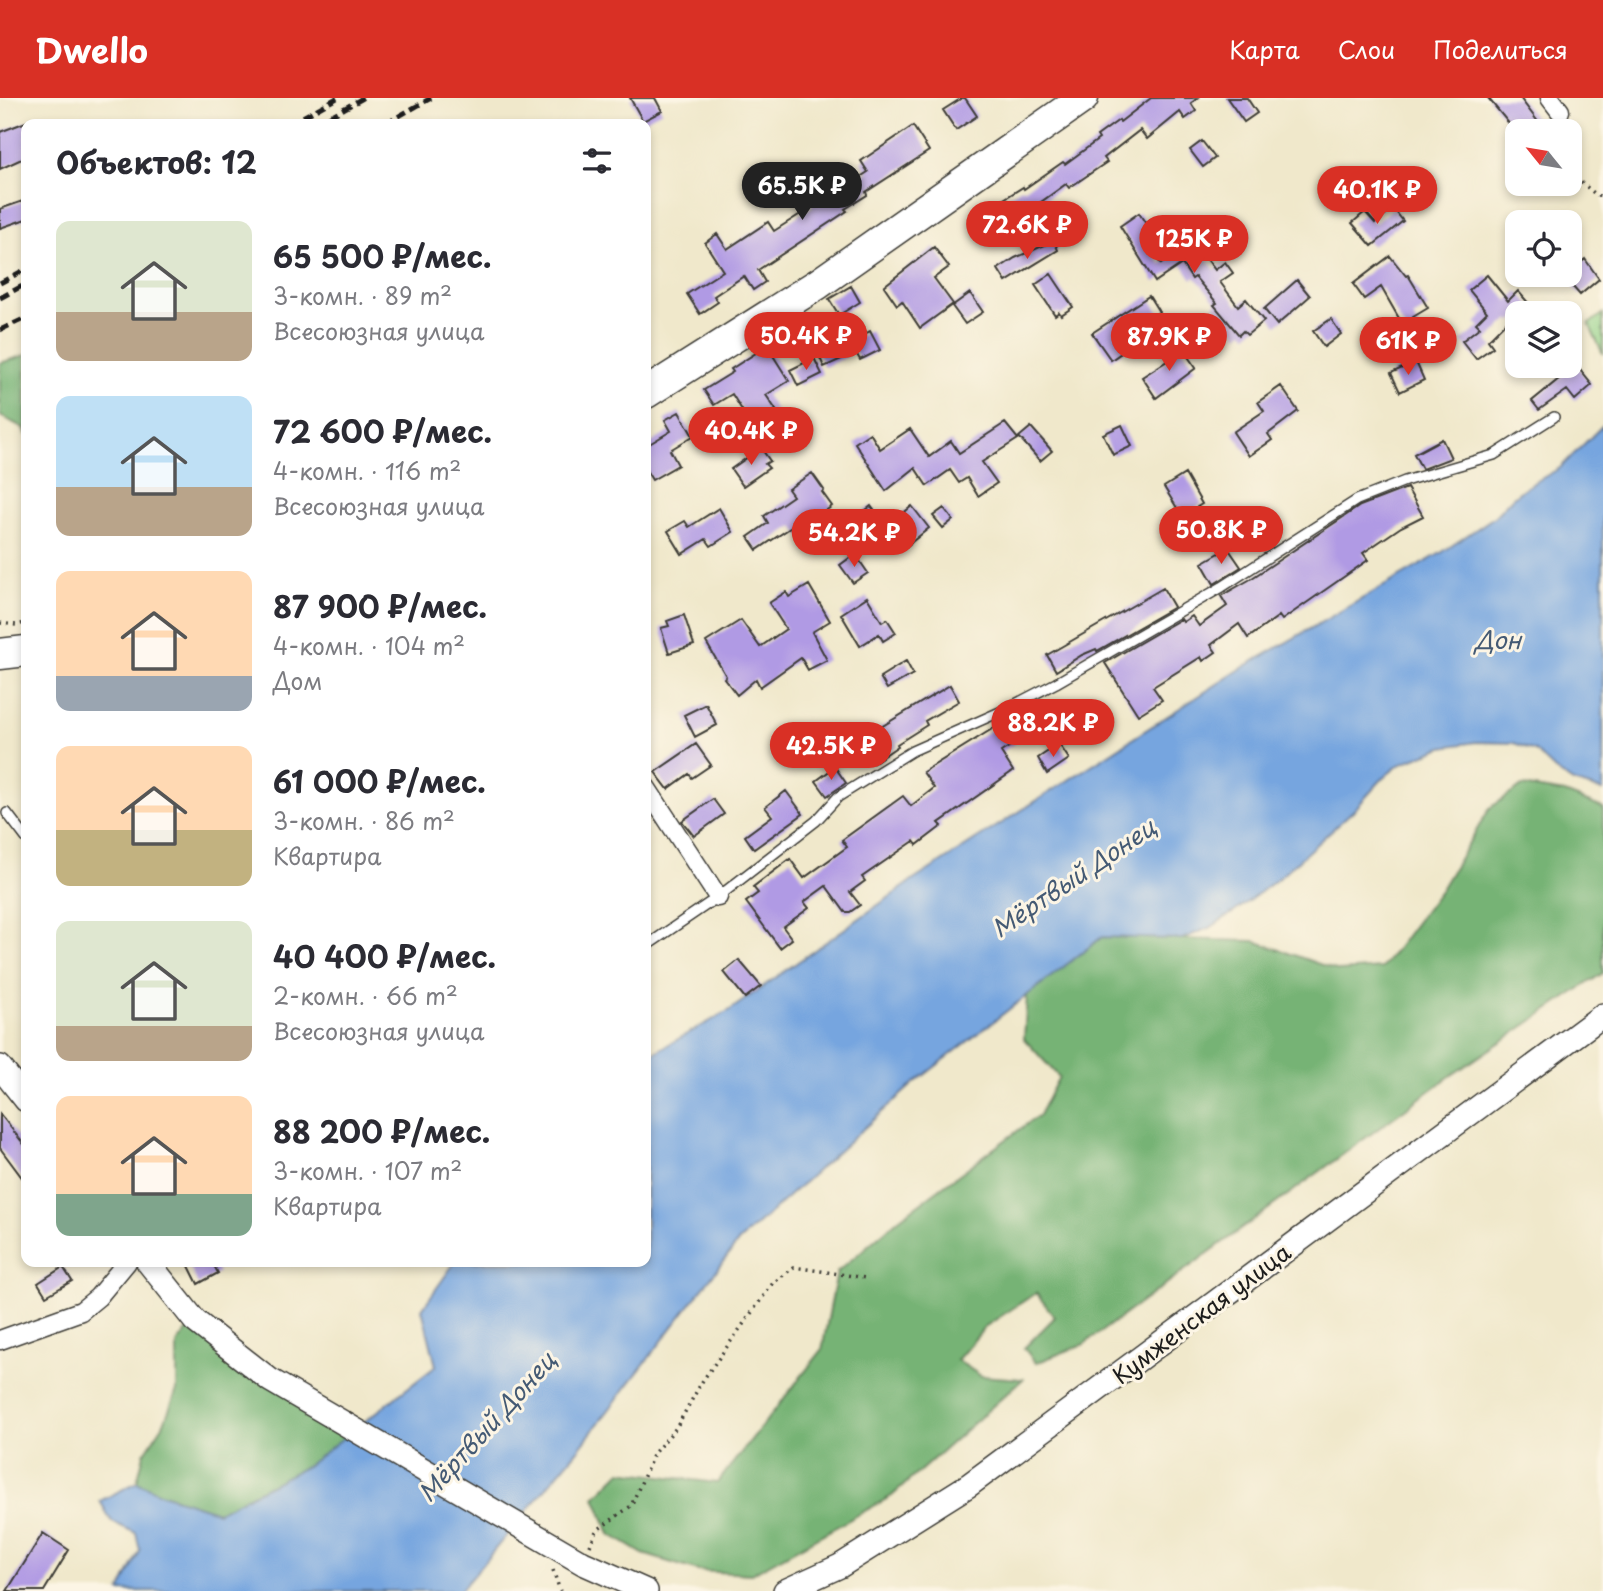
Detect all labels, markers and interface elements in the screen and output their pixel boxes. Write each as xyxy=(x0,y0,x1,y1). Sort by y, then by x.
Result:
text: Dwello xyxy=(35,24,148,74)
text: Карта xyxy=(1229,31,1300,67)
text: Слои xyxy=(1338,31,1395,67)
text: Поделиться xyxy=(1433,31,1568,67)
north arrow xyxy=(1505,119,1582,196)
map controls xyxy=(1505,119,1582,378)
text: Объектов: 12 xyxy=(56,139,257,184)
icon: filters xyxy=(578,142,616,180)
pin: 65.5K ₽ xyxy=(737,162,867,222)
pin: 40.1K ₽ xyxy=(1312,166,1442,226)
text: 65.5K ₽ xyxy=(758,167,846,202)
text: 40.1K ₽ xyxy=(1333,171,1421,206)
pin: 72.6K ₽ xyxy=(962,202,1092,261)
text: 72.6K ₽ xyxy=(982,206,1072,241)
button: locate xyxy=(1505,210,1582,287)
pin: 125K ₽ xyxy=(1137,216,1251,275)
text: 125K ₽ xyxy=(1155,220,1233,255)
text: 65 500 ₽/мес. xyxy=(273,233,491,278)
icon: home xyxy=(112,249,196,333)
text: 3-комн. · 89 m² xyxy=(273,278,452,313)
button: layers xyxy=(1505,301,1582,378)
text: Всесоюзная улица xyxy=(273,313,484,348)
pin: 50.4K ₽ xyxy=(741,313,871,372)
pin: 87.9K ₽ xyxy=(1104,314,1234,373)
text: 50.4K ₽ xyxy=(760,317,852,352)
pin: 61K ₽ xyxy=(1359,317,1457,377)
text: 87.9K ₽ xyxy=(1127,318,1211,353)
text: 61K ₽ xyxy=(1376,322,1440,357)
text: 72 600 ₽/мес. xyxy=(273,408,492,453)
pin: 40.4K ₽ xyxy=(686,408,816,467)
text: 40.4K ₽ xyxy=(704,412,798,447)
icon: home xyxy=(112,424,196,508)
text: 4-комн. · 116 m² xyxy=(273,453,461,488)
text: Всесоюзная улица xyxy=(273,488,484,523)
pin: 50.8K ₽ xyxy=(1156,506,1286,566)
pin: 54.2K ₽ xyxy=(789,510,919,569)
text: 50.8K ₽ xyxy=(1175,511,1267,546)
text: 54.2K ₽ xyxy=(808,514,900,549)
text: 87 900 ₽/мес. xyxy=(273,583,487,628)
icon: home xyxy=(112,599,196,683)
water label: Дон xyxy=(1473,621,1524,657)
text: 4-комн. · 104 m² xyxy=(273,628,465,663)
text: Дом xyxy=(273,663,322,698)
pin: 88.2K ₽ xyxy=(988,700,1118,759)
text: 88.2K ₽ xyxy=(1007,704,1099,739)
pin: 42.5K ₽ xyxy=(766,722,896,782)
text: 42.5K ₽ xyxy=(786,727,876,762)
text: 61 000 ₽/мес. xyxy=(273,758,486,803)
icon: home xyxy=(112,774,196,858)
text: 3-комн. · 86 m² xyxy=(273,803,455,838)
water label: Мёртвый Донец xyxy=(984,808,1163,945)
text: Квартира xyxy=(273,838,381,873)
text: 40 400 ₽/мес. xyxy=(273,933,496,978)
icon: home xyxy=(112,949,196,1033)
text: 2-комн. · 66 m² xyxy=(273,978,458,1013)
text: Всесоюзная улица xyxy=(273,1013,484,1048)
text: 88 200 ₽/мес. xyxy=(273,1108,490,1153)
icon: home xyxy=(112,1124,196,1208)
text: 3-комн. · 107 m² xyxy=(273,1153,462,1188)
text: Квартира xyxy=(273,1188,381,1223)
street label: Кумженская улица xyxy=(1104,1234,1298,1392)
water label: Мёртвый Донец xyxy=(409,1342,564,1509)

